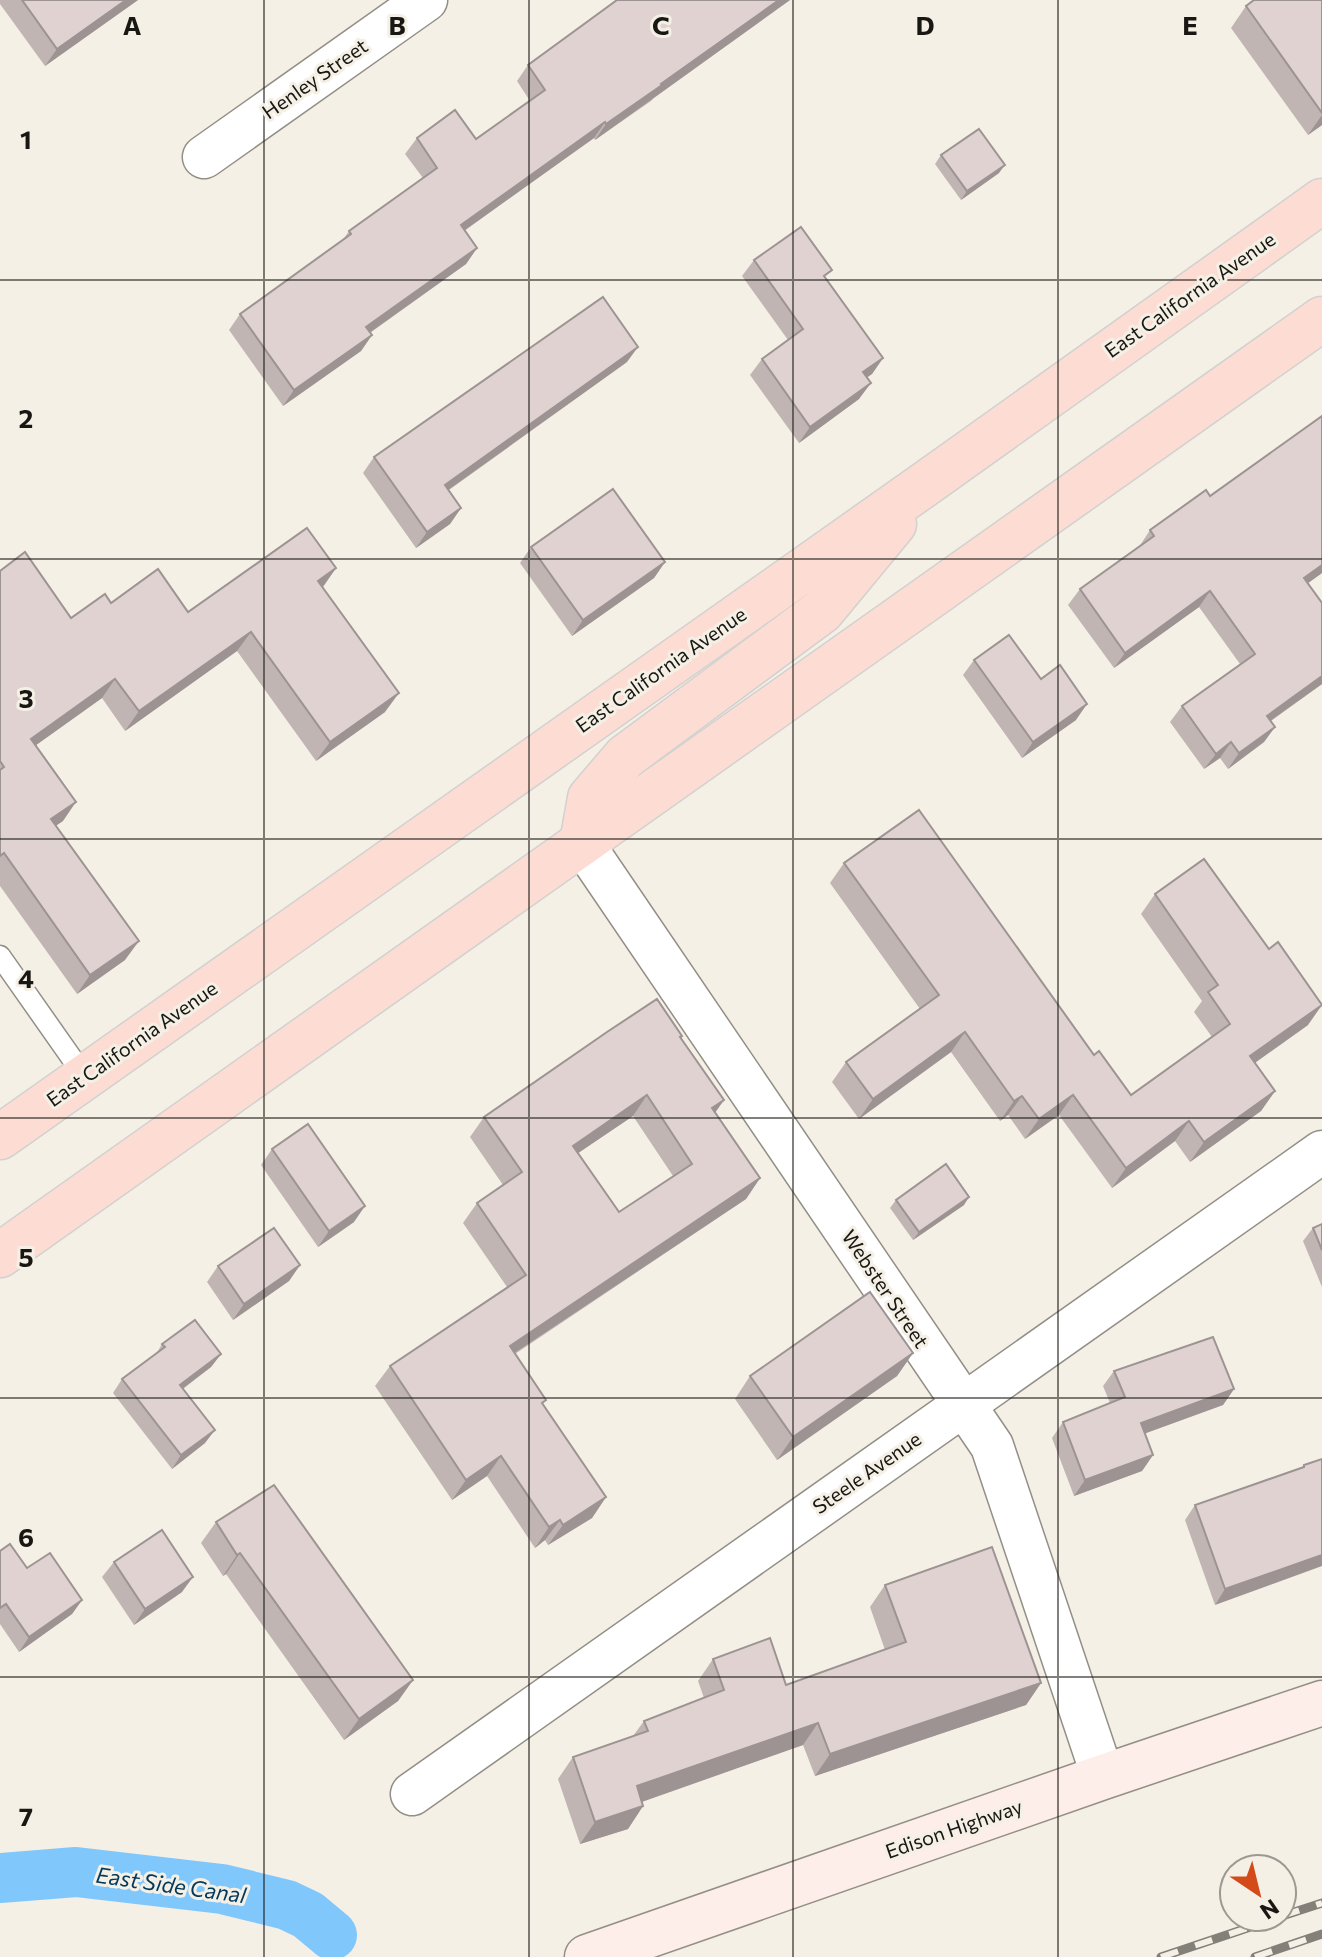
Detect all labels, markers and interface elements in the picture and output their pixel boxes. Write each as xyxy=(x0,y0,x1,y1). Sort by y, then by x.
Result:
text: A xyxy=(123,9,142,40)
text: B xyxy=(388,9,406,40)
text: C xyxy=(652,9,670,40)
text: D xyxy=(915,9,935,40)
text: E xyxy=(1182,9,1198,40)
street label: Henley Street xyxy=(257,33,372,123)
text: 1 xyxy=(20,123,32,154)
street label: East California Avenue xyxy=(1100,226,1279,362)
text: 2 xyxy=(19,402,33,433)
street label: East California Avenue xyxy=(571,601,750,737)
text: 3 xyxy=(18,682,34,713)
text: 4 xyxy=(18,962,34,993)
street label: East California Avenue xyxy=(42,975,221,1111)
street label: Webster Street xyxy=(838,1225,934,1352)
text: 5 xyxy=(18,1241,34,1272)
street label: Steele Avenue xyxy=(808,1426,925,1518)
text: 6 xyxy=(18,1521,34,1552)
street label: Edison Highway xyxy=(882,1793,1025,1863)
text: 7 xyxy=(19,1800,33,1831)
north arrow xyxy=(1218,1853,1298,1933)
water label: East Side Canal xyxy=(94,1861,248,1908)
text: N xyxy=(1255,1894,1284,1926)

